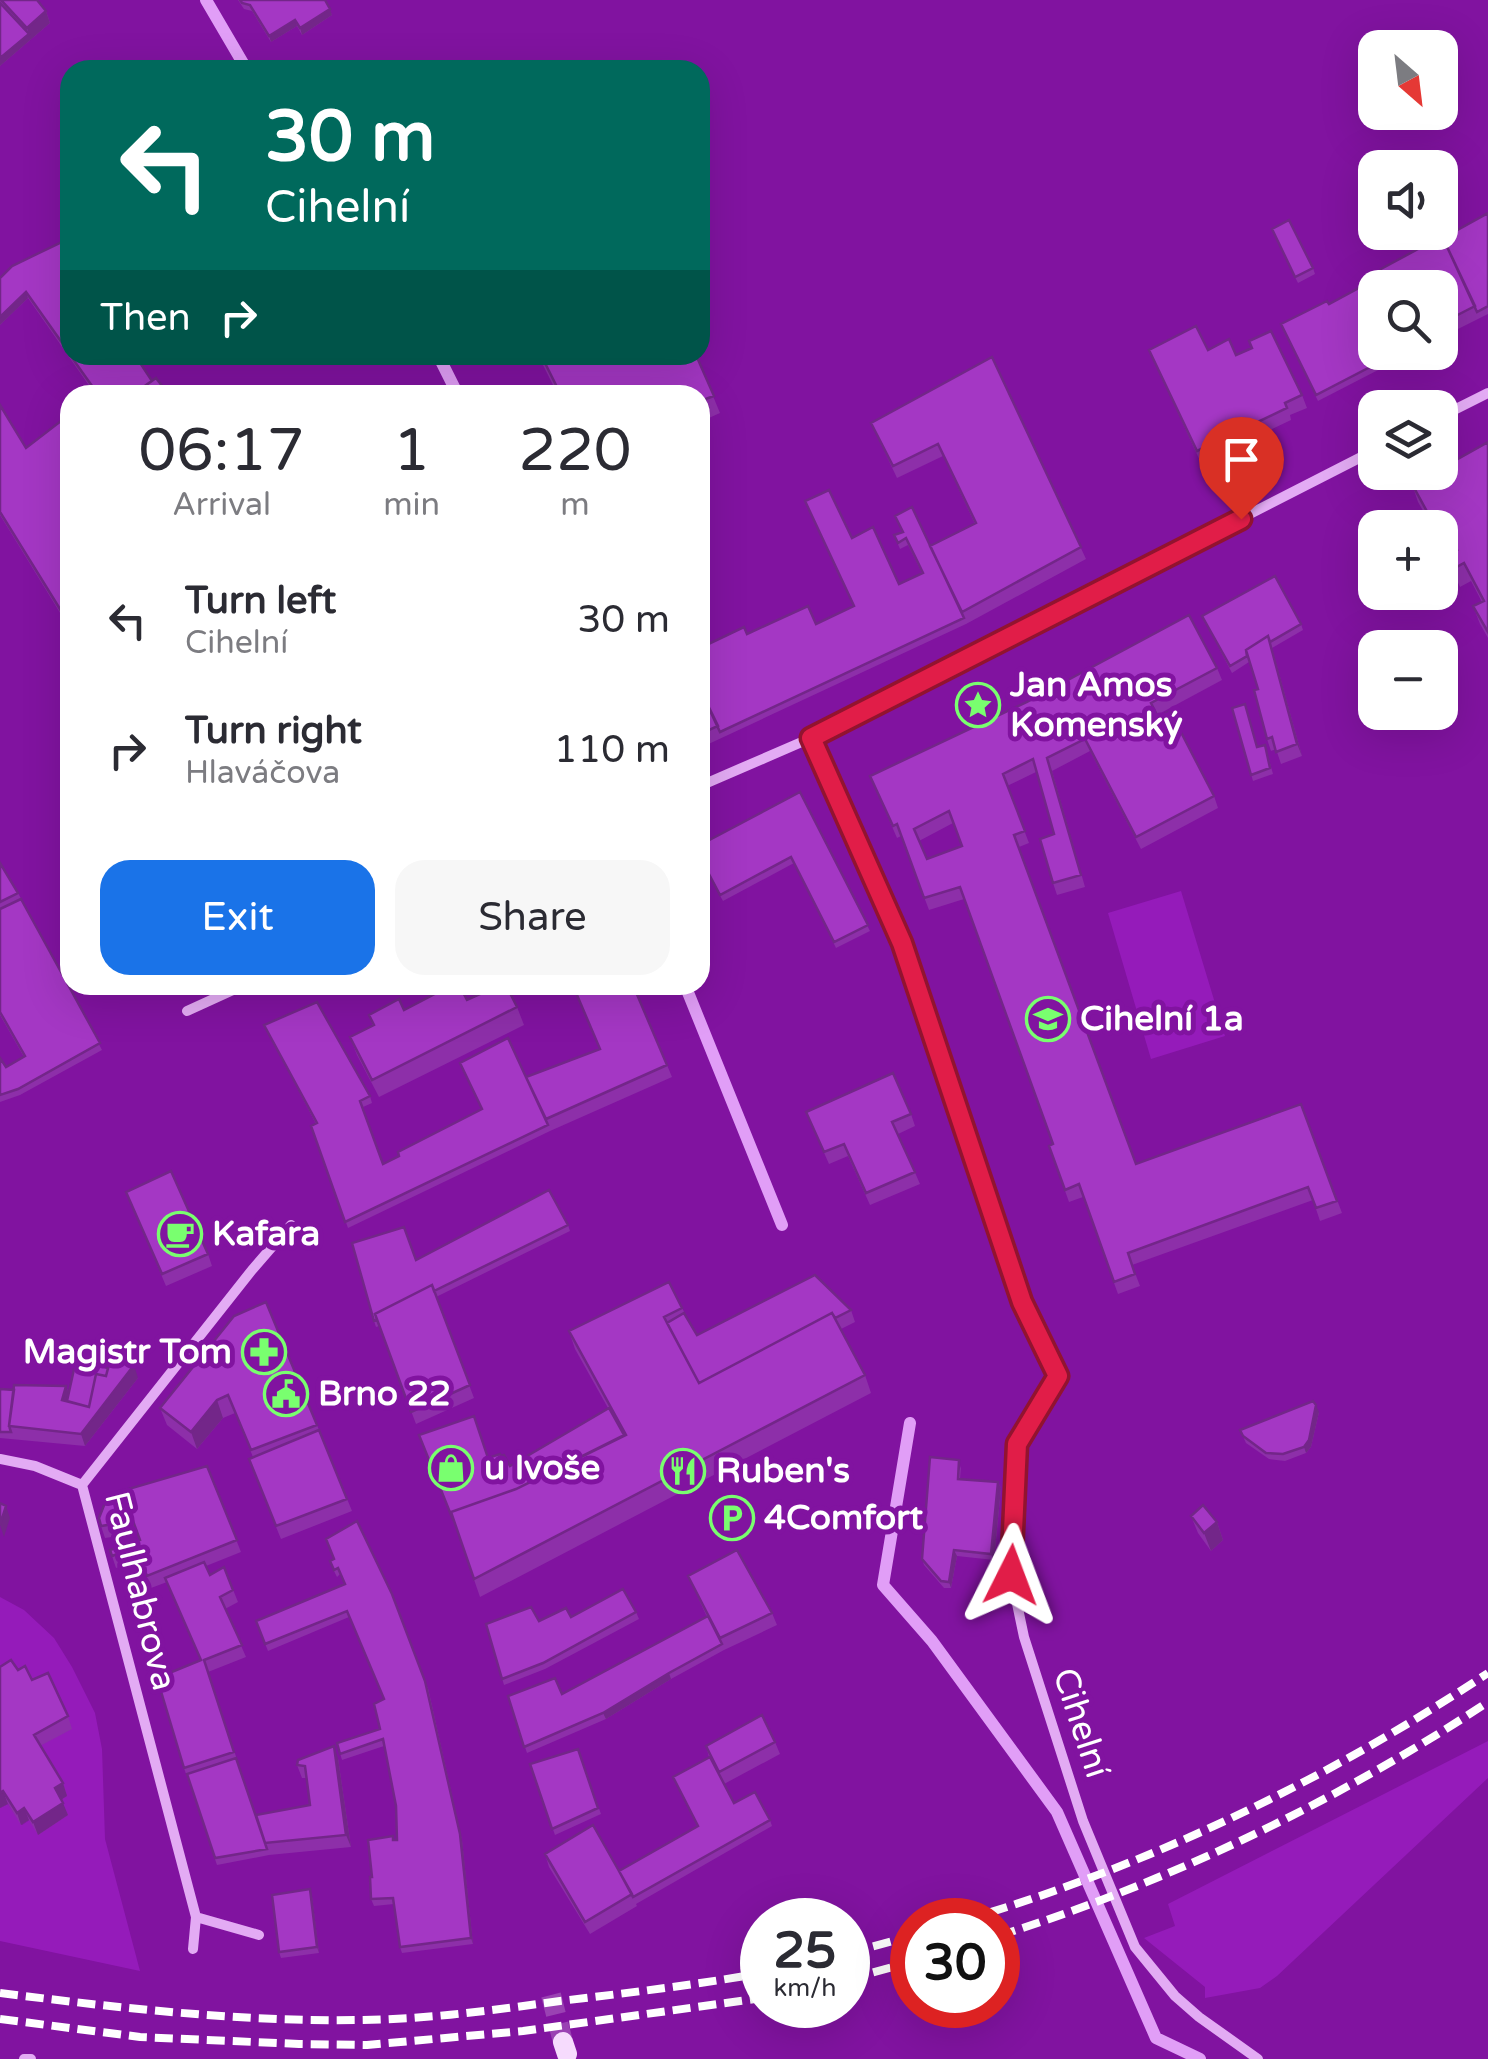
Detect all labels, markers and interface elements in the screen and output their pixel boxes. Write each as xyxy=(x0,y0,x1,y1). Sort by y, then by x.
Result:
north arrow xyxy=(1358,30,1458,130)
map controls xyxy=(1358,30,1458,730)
text: 30 m xyxy=(265,96,435,180)
icon: left xyxy=(100,100,230,230)
button: sound xyxy=(1358,150,1458,250)
text: Cihelní xyxy=(265,181,410,235)
button: search xyxy=(1358,270,1458,370)
icon: right xyxy=(211,290,266,345)
text: Then xyxy=(100,295,191,341)
button: layers xyxy=(1358,390,1458,490)
text: 06:17 xyxy=(138,415,305,487)
text: 1 xyxy=(393,415,430,487)
text: 220 xyxy=(518,415,632,487)
pin xyxy=(1199,417,1284,520)
icon: arrive xyxy=(1214,432,1269,487)
text: Arrival xyxy=(172,486,271,524)
text: min xyxy=(383,486,440,524)
text: m xyxy=(560,486,590,524)
button: + xyxy=(1358,510,1458,610)
text: Turn left xyxy=(185,578,336,624)
icon: left xyxy=(100,593,155,648)
text: 30 m xyxy=(578,597,670,643)
text: Cihelní xyxy=(185,624,288,662)
button: − xyxy=(1358,630,1458,730)
place label: Jan Amos Komenský xyxy=(1009,664,1183,746)
place icon: Jan Amos Komenský xyxy=(955,682,1001,728)
text: Turn right xyxy=(185,708,362,754)
icon: right xyxy=(100,723,155,778)
text: 110 m xyxy=(554,727,670,773)
text: Hlaváčova xyxy=(185,754,340,792)
button: Exit xyxy=(100,860,375,975)
button: Share xyxy=(395,860,670,975)
school or university icon: Cihelní 1a xyxy=(1025,996,1071,1042)
place label: Cihelní 1a xyxy=(1080,998,1244,1040)
cafe icon: Kafara xyxy=(157,1211,203,1257)
place label: Kafara xyxy=(212,1213,320,1255)
pharmacy icon: Magistr Tom xyxy=(241,1329,287,1375)
place label: Magistr Tom xyxy=(23,1331,232,1373)
public building icon: Brno 22 xyxy=(263,1371,309,1417)
place label: Brno 22 xyxy=(318,1373,451,1415)
shop icon: u Ivoše xyxy=(428,1445,474,1491)
place label: u Ivoše xyxy=(484,1447,600,1489)
restaurant icon: Ruben's xyxy=(660,1448,706,1494)
place label: Ruben's xyxy=(716,1450,850,1492)
street label: Faulhabrova xyxy=(95,1487,185,1695)
parking icon: 4Comfort xyxy=(709,1495,755,1541)
place label: 4Comfort xyxy=(764,1497,924,1539)
position arrow xyxy=(959,1523,1063,1627)
street label: Cihelní xyxy=(1044,1663,1118,1783)
speed limit sign: 30 xyxy=(890,1898,1020,2028)
text: 25 xyxy=(774,1921,836,1981)
text: km/h xyxy=(774,1973,836,2003)

